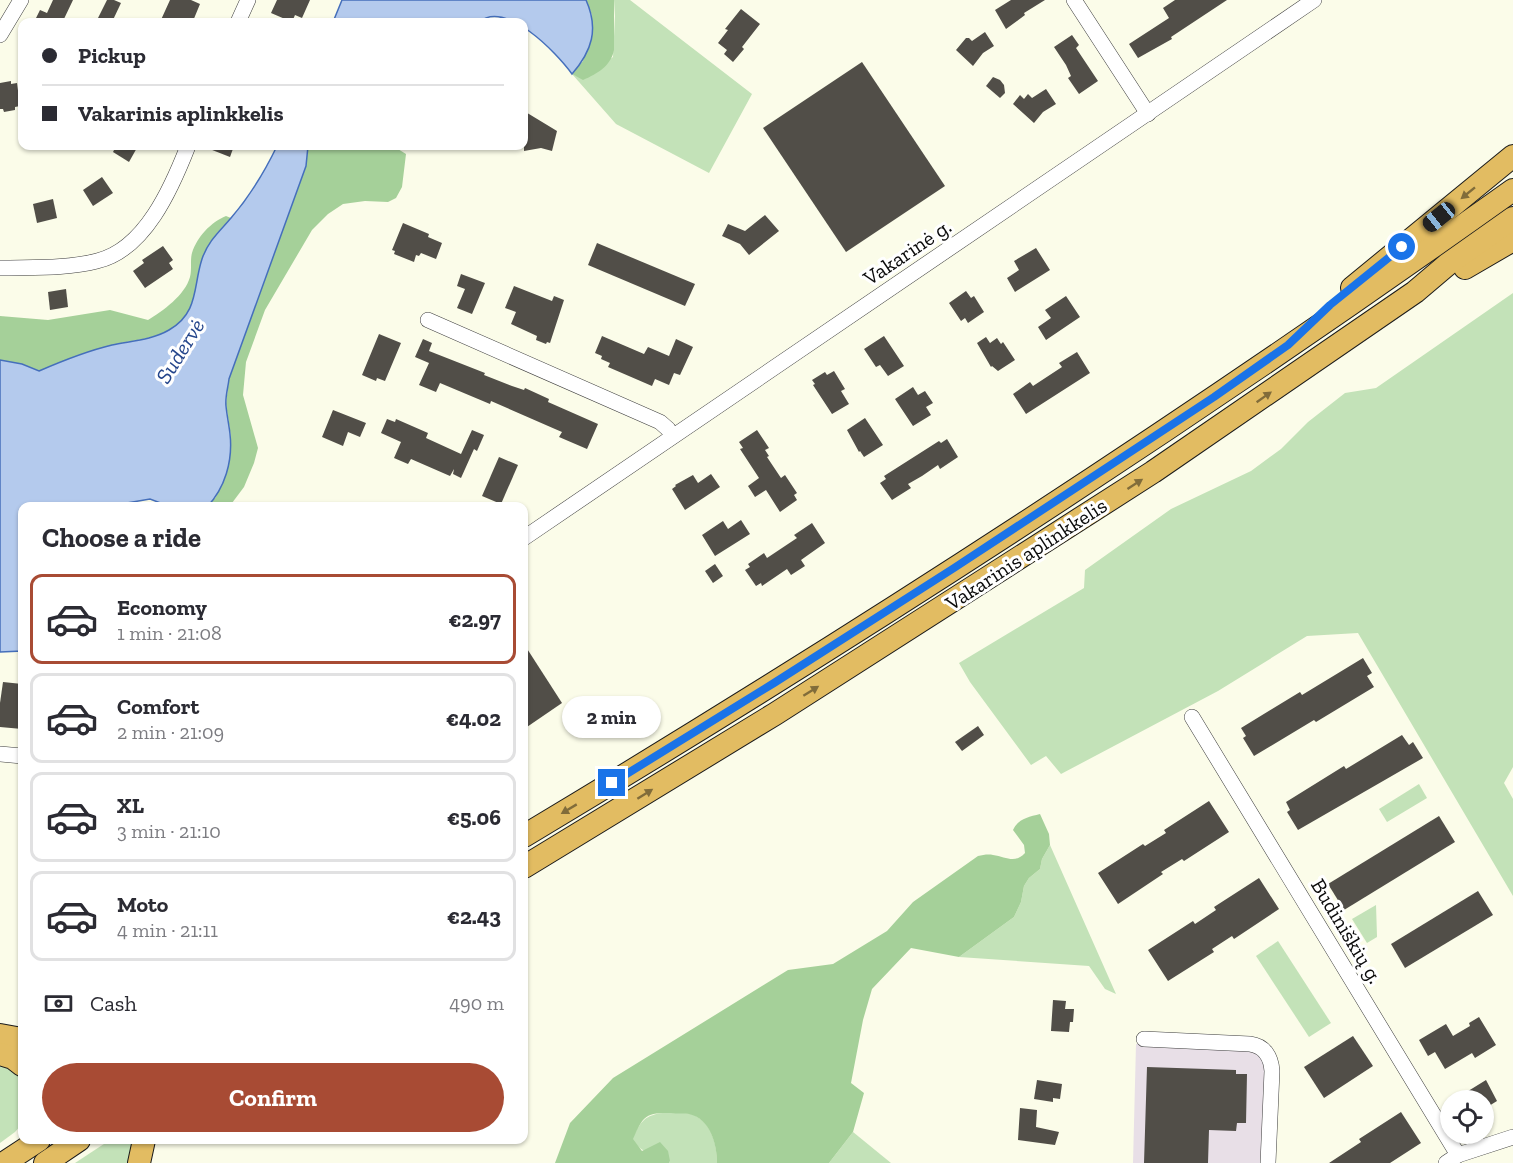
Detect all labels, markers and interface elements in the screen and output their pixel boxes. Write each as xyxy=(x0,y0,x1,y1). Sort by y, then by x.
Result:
text: Pickup xyxy=(78,42,146,69)
text: Vakarinis aplinkkelis xyxy=(78,100,284,127)
one-way arrow xyxy=(1460,187,1476,200)
car xyxy=(1419,199,1459,235)
street label: Vakarinė g. xyxy=(858,214,956,291)
route start xyxy=(1388,233,1415,260)
water label: Sudervė xyxy=(150,314,210,388)
one-way arrow xyxy=(1255,391,1271,403)
one-way arrow xyxy=(1126,478,1143,489)
street label: Vakarinis aplinkkelis xyxy=(940,493,1111,616)
text: Choose a ride xyxy=(42,522,201,554)
icon: car xyxy=(45,592,99,646)
text: Economy xyxy=(117,594,207,621)
text: €2.97 xyxy=(448,606,501,633)
text: 1 min · 21:08 xyxy=(117,621,222,645)
one-way arrow xyxy=(803,685,819,696)
icon: car xyxy=(45,691,99,745)
text: Comfort xyxy=(117,693,199,720)
callout: 2 min xyxy=(562,696,662,738)
text: €4.02 xyxy=(446,705,501,732)
text: 2 min xyxy=(587,705,636,729)
text: 2 min · 21:09 xyxy=(117,720,224,744)
route end xyxy=(598,769,625,796)
one-way arrow xyxy=(637,788,654,799)
icon: car xyxy=(45,790,99,844)
text: XL xyxy=(117,792,144,819)
text: €5.06 xyxy=(447,804,501,831)
one-way arrow xyxy=(560,804,577,814)
text: 3 min · 21:10 xyxy=(117,819,221,843)
street label: Budiniškių g. xyxy=(1306,874,1388,988)
icon: car xyxy=(45,889,99,943)
text: Moto xyxy=(117,891,168,918)
text: €2.43 xyxy=(447,903,501,930)
text: 4 min · 21:11 xyxy=(117,918,218,942)
icon: cash xyxy=(42,987,75,1020)
text: Cash xyxy=(90,990,137,1017)
text: 490 m xyxy=(449,991,504,1015)
button: Confirm xyxy=(42,1063,504,1132)
map controls xyxy=(1440,1090,1494,1144)
button: locate xyxy=(1440,1090,1494,1144)

